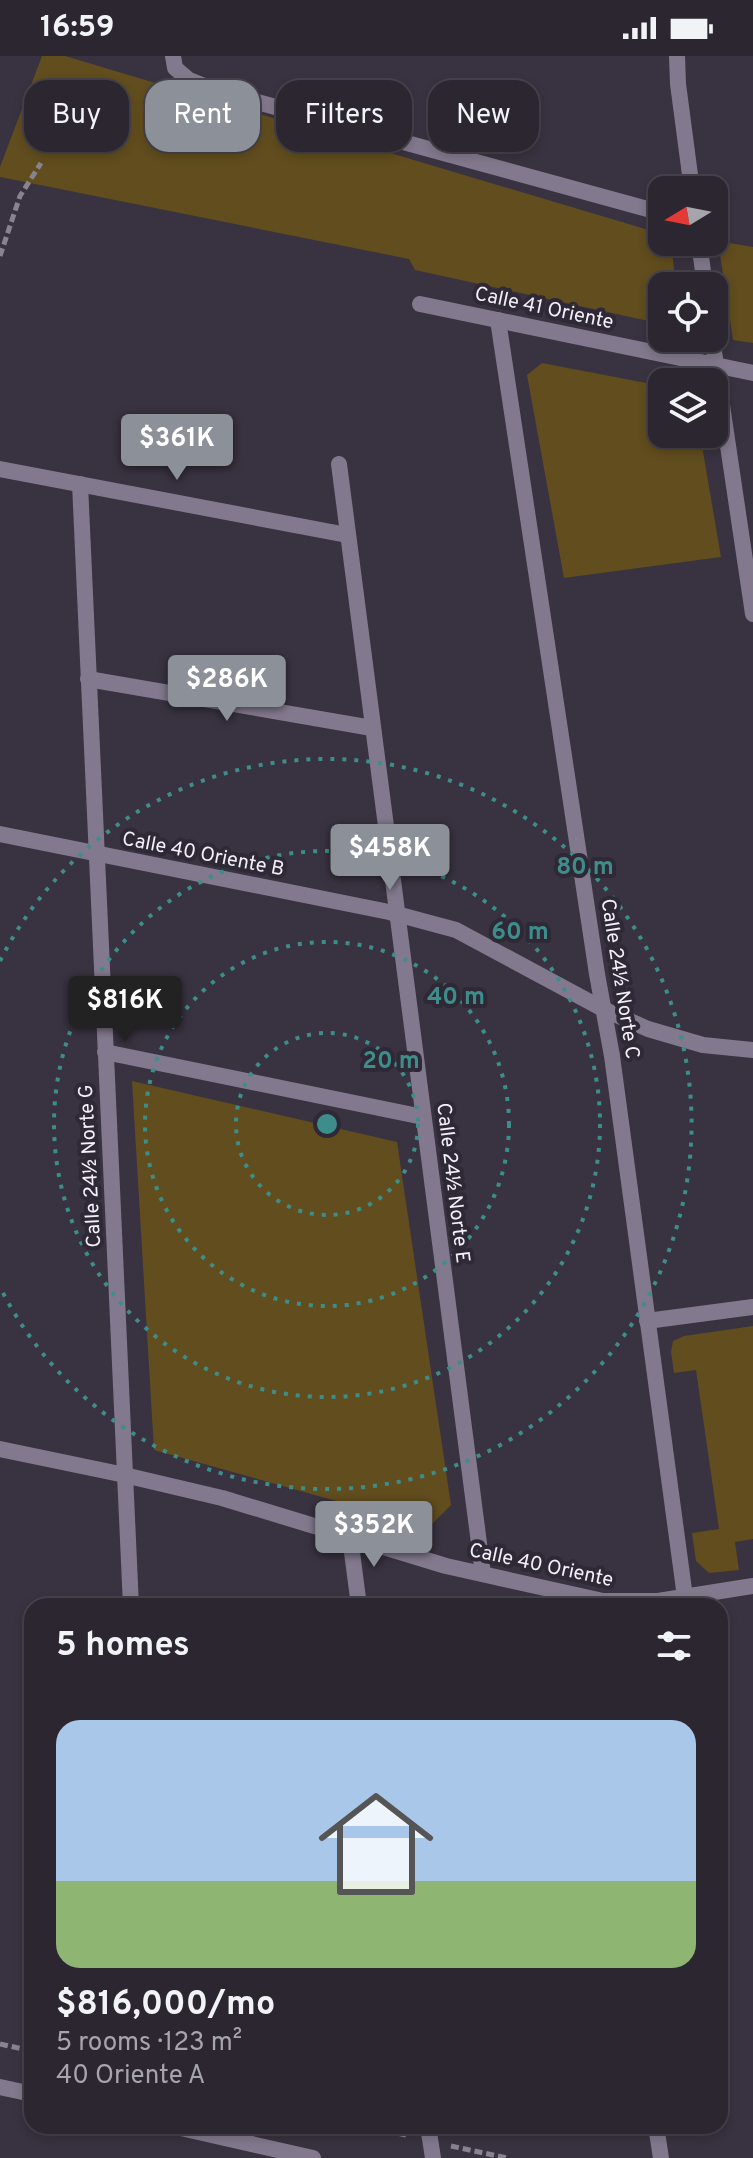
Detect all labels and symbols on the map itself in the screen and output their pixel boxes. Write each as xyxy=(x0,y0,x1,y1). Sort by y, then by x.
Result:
north arrow xyxy=(648,176,728,256)
street label: Calle 41 Oriente xyxy=(472,282,616,336)
pin: $361K xyxy=(121,414,233,482)
pin: $286K xyxy=(171,655,283,723)
pin: $458K xyxy=(334,824,446,892)
street label: Calle 40 Oriente B xyxy=(120,827,286,883)
text: 80 m xyxy=(556,853,614,883)
street label: Calle 24½ Norte C xyxy=(593,897,645,1061)
text: 60 m xyxy=(491,918,549,948)
pin: $816K xyxy=(69,976,181,1044)
text: 40 m xyxy=(427,983,485,1013)
text: 20 m xyxy=(362,1047,420,1077)
street label: Calle 24½ Norte G xyxy=(74,1084,108,1248)
street label: Calle 24½ Norte E xyxy=(429,1101,475,1265)
centre of rings xyxy=(313,1110,341,1138)
pin: $352K xyxy=(318,1501,430,1569)
street label: Calle 40 Oriente xyxy=(466,1538,616,1594)

